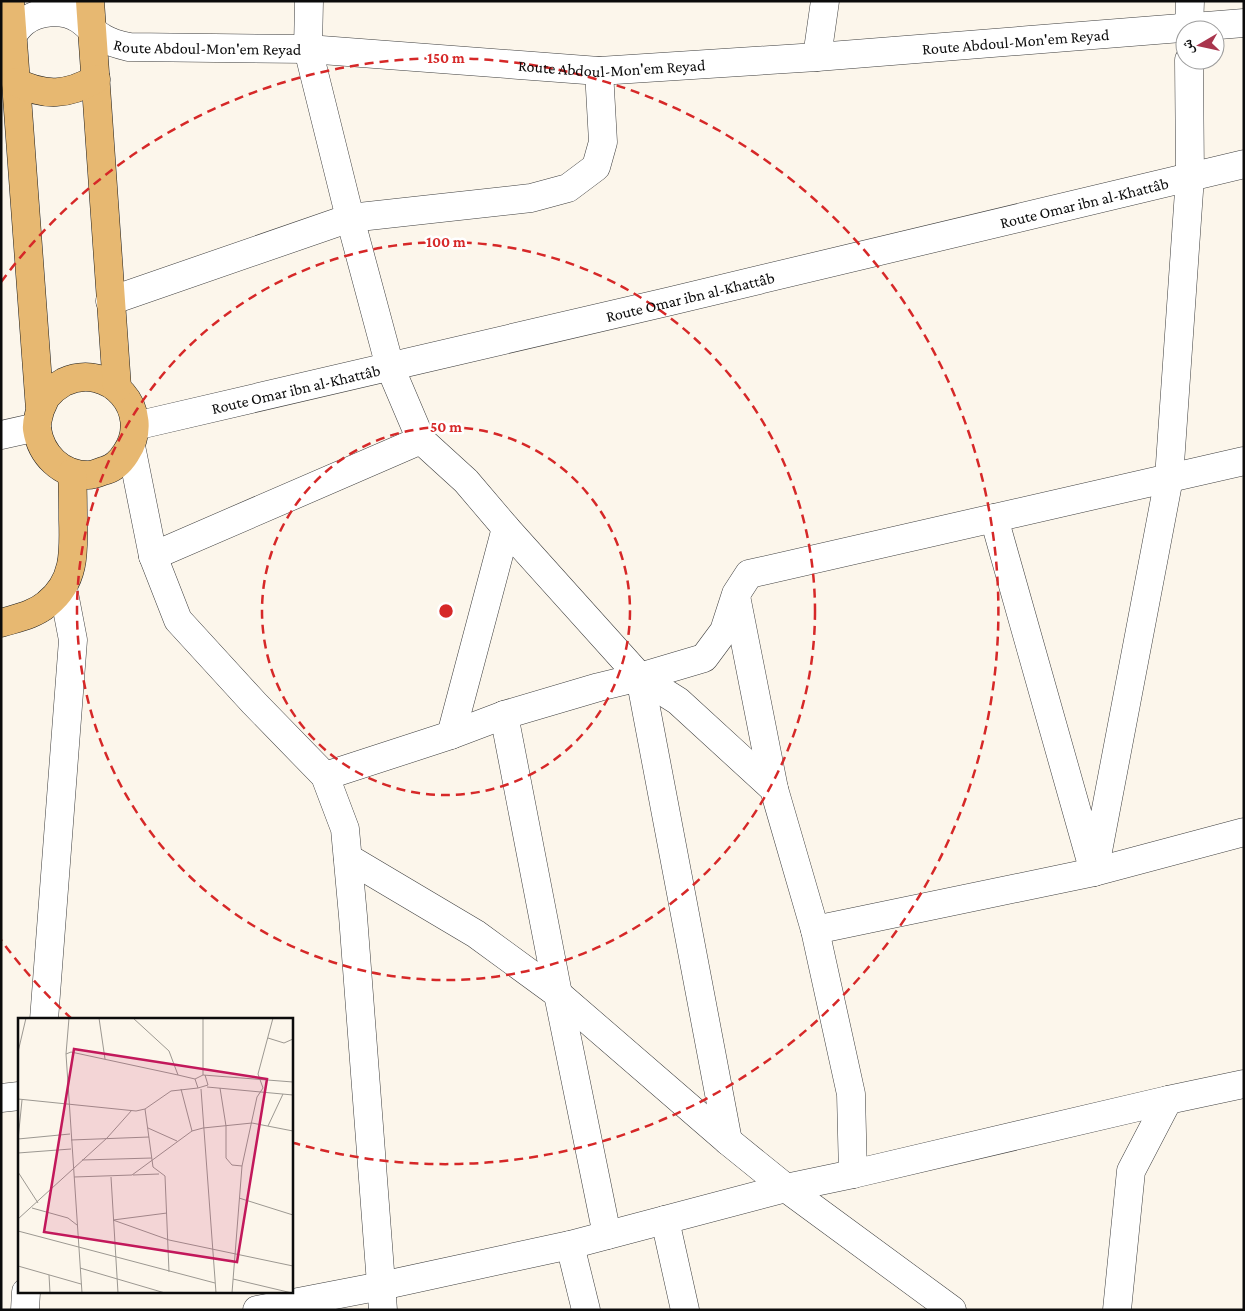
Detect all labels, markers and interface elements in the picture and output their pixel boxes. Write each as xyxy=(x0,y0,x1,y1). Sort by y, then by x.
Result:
north arrow xyxy=(1175,20,1225,70)
street label: Route Abdoul-Mon'em Reyad xyxy=(922,26,1110,58)
street label: Route Abdoul-Mon'em Reyad xyxy=(112,36,302,59)
text: ش xyxy=(1178,38,1197,56)
text: 150 m xyxy=(427,50,465,66)
street label: Route Abdoul-Mon'em Reyad xyxy=(517,56,706,80)
street label: Route Omar ibn al-Khattâb xyxy=(998,175,1170,231)
text: 100 m xyxy=(426,234,466,250)
street label: Route Omar ibn al-Khattâb xyxy=(604,269,776,325)
street label: Route Omar ibn al-Khattâb xyxy=(210,362,382,417)
text: 50 m xyxy=(430,419,462,435)
centre of rings xyxy=(437,602,455,620)
inset map xyxy=(18,1018,292,1294)

